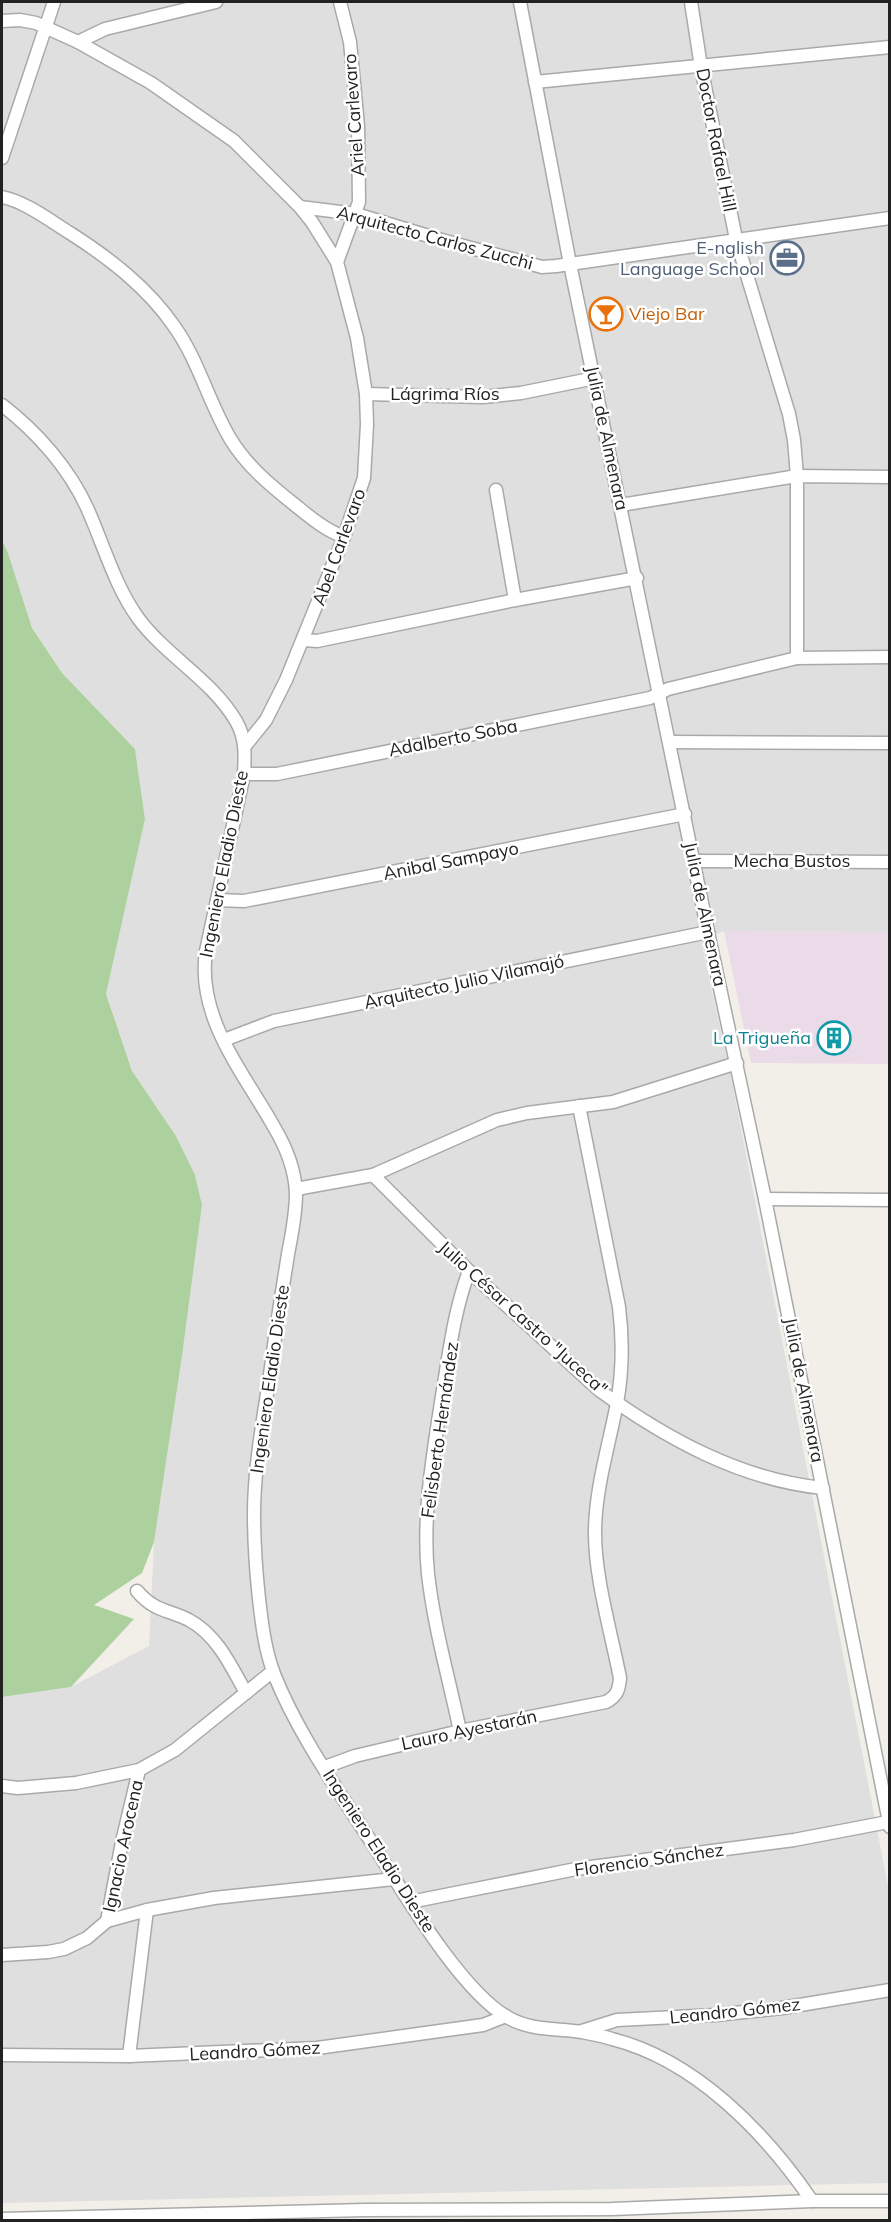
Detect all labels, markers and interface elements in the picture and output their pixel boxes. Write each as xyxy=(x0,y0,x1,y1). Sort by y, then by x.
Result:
street label: Ariel Carlevaro xyxy=(338,53,369,177)
street label: Doctor Rafael Hill xyxy=(691,66,742,214)
street label: Arquitecto Carlos Zucchi xyxy=(335,200,536,275)
place label: E-nglish Language School xyxy=(620,236,764,280)
office icon: E-nglish Language School xyxy=(769,240,805,276)
bar icon: Viejo Bar xyxy=(588,296,624,332)
place label: Viejo Bar xyxy=(629,302,705,325)
street label: Julia de Almenara xyxy=(581,363,634,512)
street label: Lágrima Ríos xyxy=(390,382,500,405)
street label: Abel Carlevaro xyxy=(307,485,370,609)
street label: Adalberto Soba xyxy=(386,714,519,761)
street label: Ingeniero Eladio Dieste xyxy=(194,768,253,959)
street label: Anibal Sampayo xyxy=(381,836,521,885)
street label: Julia de Almenara xyxy=(679,839,732,988)
street label: Mecha Bustos xyxy=(733,849,851,872)
street label: Arquitecto Julio Vilamajó xyxy=(362,949,566,1014)
building icon: La Trigueña xyxy=(816,1020,852,1056)
place label: La Trigueña xyxy=(713,1026,811,1049)
street label: Julio César Castro "Juceca" xyxy=(434,1235,613,1400)
street label: Ingeniero Eladio Dieste xyxy=(245,1283,294,1475)
street label: Julia de Almenara xyxy=(779,1315,830,1464)
street label: Felisberto Hernández xyxy=(416,1340,463,1520)
street label: Lauro Ayestarán xyxy=(399,1704,539,1755)
street label: Ingeniero Eladio Dieste xyxy=(318,1765,441,1937)
street label: Ignacio Arocena xyxy=(97,1778,148,1914)
street label: Florencio Sánchez xyxy=(573,1838,725,1881)
street label: Leandro Gómez xyxy=(668,1992,801,2029)
street label: Leandro Gómez xyxy=(189,2036,321,2065)

